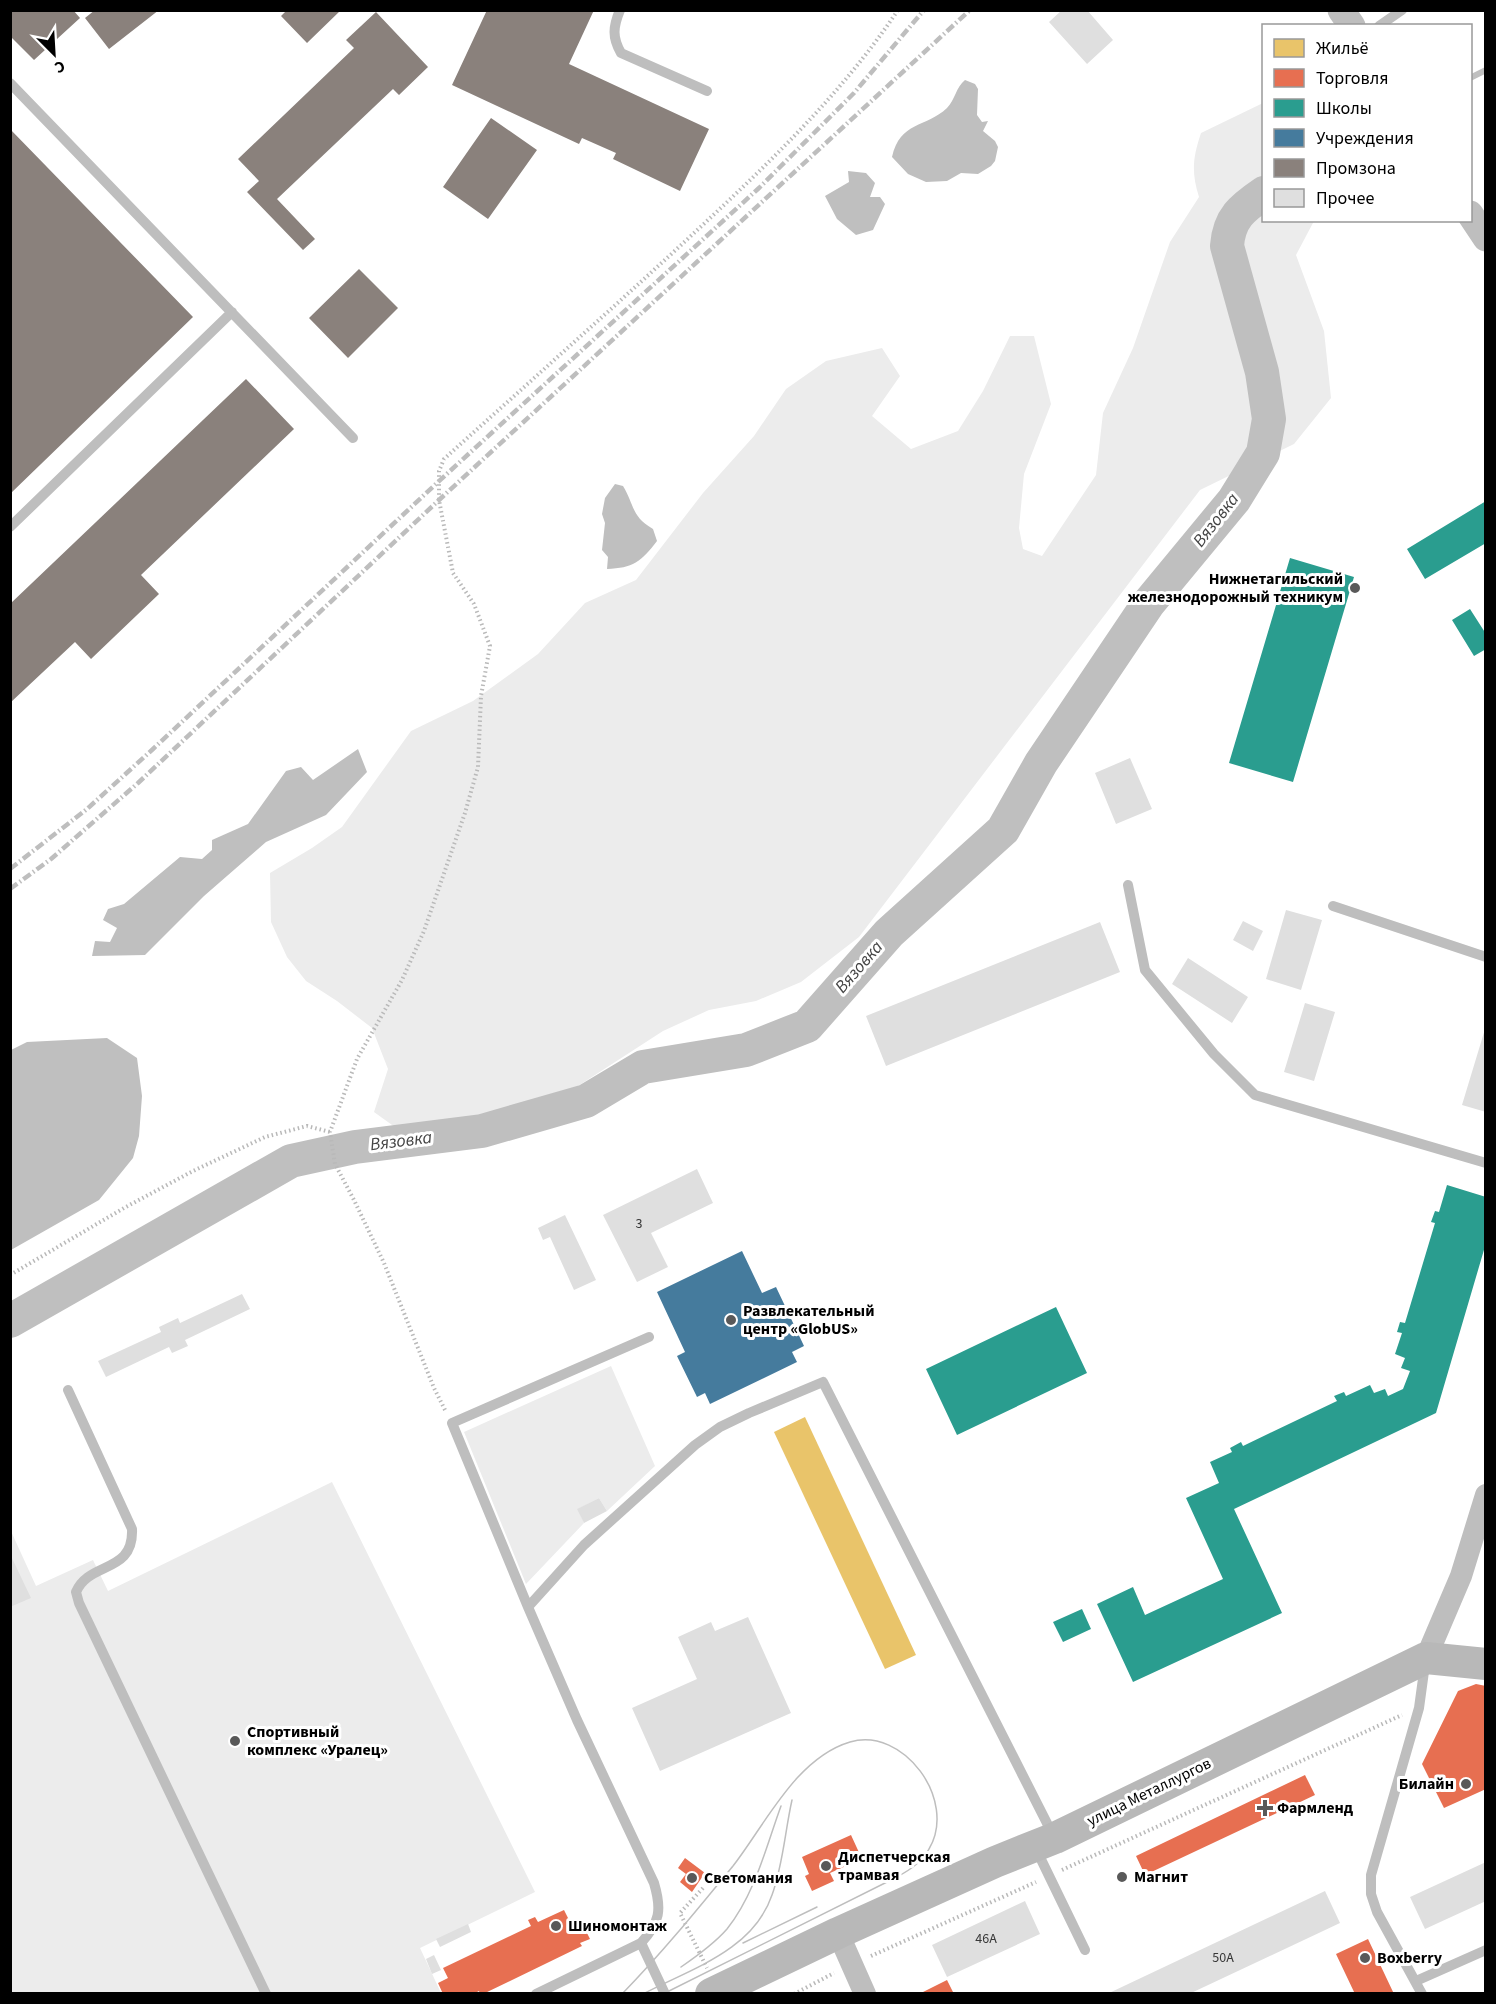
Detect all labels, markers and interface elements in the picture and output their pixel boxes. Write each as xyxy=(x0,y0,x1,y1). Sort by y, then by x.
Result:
north arrow xyxy=(24,24,84,84)
legend xyxy=(1262,24,1472,222)
text: Жильё xyxy=(1316,36,1369,61)
text: С xyxy=(51,55,68,79)
text: Торговля xyxy=(1316,66,1389,91)
text: Школы xyxy=(1316,96,1372,121)
text: Учреждения xyxy=(1316,126,1414,151)
text: Промзона xyxy=(1316,156,1396,181)
text: Прочее xyxy=(1316,186,1374,211)
water label: Вязовка xyxy=(1187,488,1245,552)
place label: Нижнетагильский железнодорожный техникум xyxy=(1128,568,1343,608)
marker: Нижнетагильский железнодорожный техникум xyxy=(1348,581,1362,595)
water label: Вязовка xyxy=(829,935,889,999)
water label: Вязовка xyxy=(369,1125,434,1157)
house number: 3 xyxy=(636,1214,643,1234)
place label: Развлекательный центр «GlobUS» xyxy=(743,1300,874,1340)
marker: Развлекательный центр «GlobUS» xyxy=(724,1313,738,1327)
place label: Спортивный комплекс «Уралец» xyxy=(247,1721,388,1761)
marker: Спортивный комплекс «Уралец» xyxy=(228,1734,242,1748)
street label: улица Металлургов xyxy=(1083,1752,1215,1832)
place label: Билайн xyxy=(1399,1773,1454,1795)
marker: Билайн xyxy=(1459,1777,1473,1791)
place label: Фармленд xyxy=(1277,1797,1354,1819)
marker: Фармленд xyxy=(1258,1801,1272,1815)
place label: Диспетчерская трамвая xyxy=(838,1846,950,1886)
marker: Диспетчерская трамвая xyxy=(819,1859,833,1873)
place label: Магнит xyxy=(1134,1866,1188,1888)
place label: Светомания xyxy=(704,1867,793,1889)
marker: Магнит xyxy=(1115,1870,1129,1884)
marker: Светомания xyxy=(685,1871,699,1885)
place label: Шиномонтаж xyxy=(568,1915,668,1937)
marker: Шиномонтаж xyxy=(549,1919,563,1933)
house number: 46А xyxy=(975,1929,997,1949)
place label: Boxberry xyxy=(1377,1947,1443,1969)
house number: 50А xyxy=(1212,1948,1234,1968)
marker: Boxberry xyxy=(1358,1951,1372,1965)

